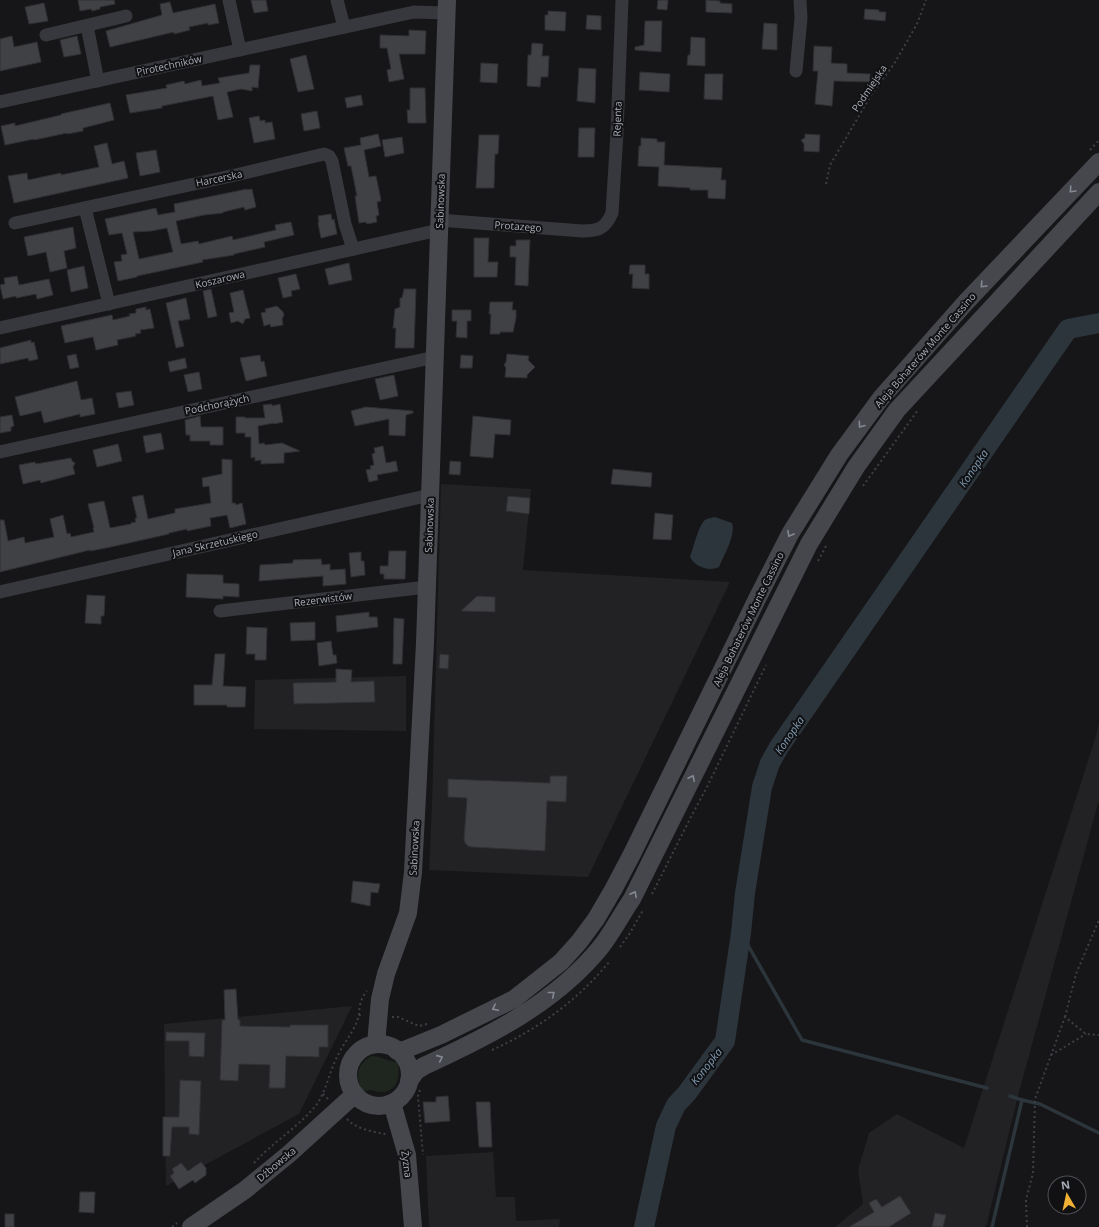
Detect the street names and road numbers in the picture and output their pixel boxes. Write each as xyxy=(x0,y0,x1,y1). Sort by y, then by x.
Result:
street label: Pirotechników xyxy=(135,51,203,79)
street label: Podmiejska xyxy=(848,62,890,114)
street label: Rejenta xyxy=(609,101,625,137)
street label: Harcerska xyxy=(195,166,243,190)
street label: Sabinowska xyxy=(432,173,448,229)
street label: Protazego xyxy=(494,217,542,235)
street label: Koszarowa xyxy=(194,266,246,292)
street label: Aleja Bohaterów Monte Cassino xyxy=(871,290,979,410)
street label: Podchorążych xyxy=(184,390,250,418)
street label: Sabinowska xyxy=(421,497,437,553)
street label: Jana Skrzetuskiego xyxy=(170,526,259,560)
street label: Aleja Bohaterów Monte Cassino xyxy=(709,549,787,689)
street label: Rezerwistów xyxy=(293,588,353,610)
street label: Sabinowska xyxy=(406,820,422,876)
street label: Dźbowska xyxy=(253,1143,299,1185)
street label: Żyzna xyxy=(398,1150,416,1178)

